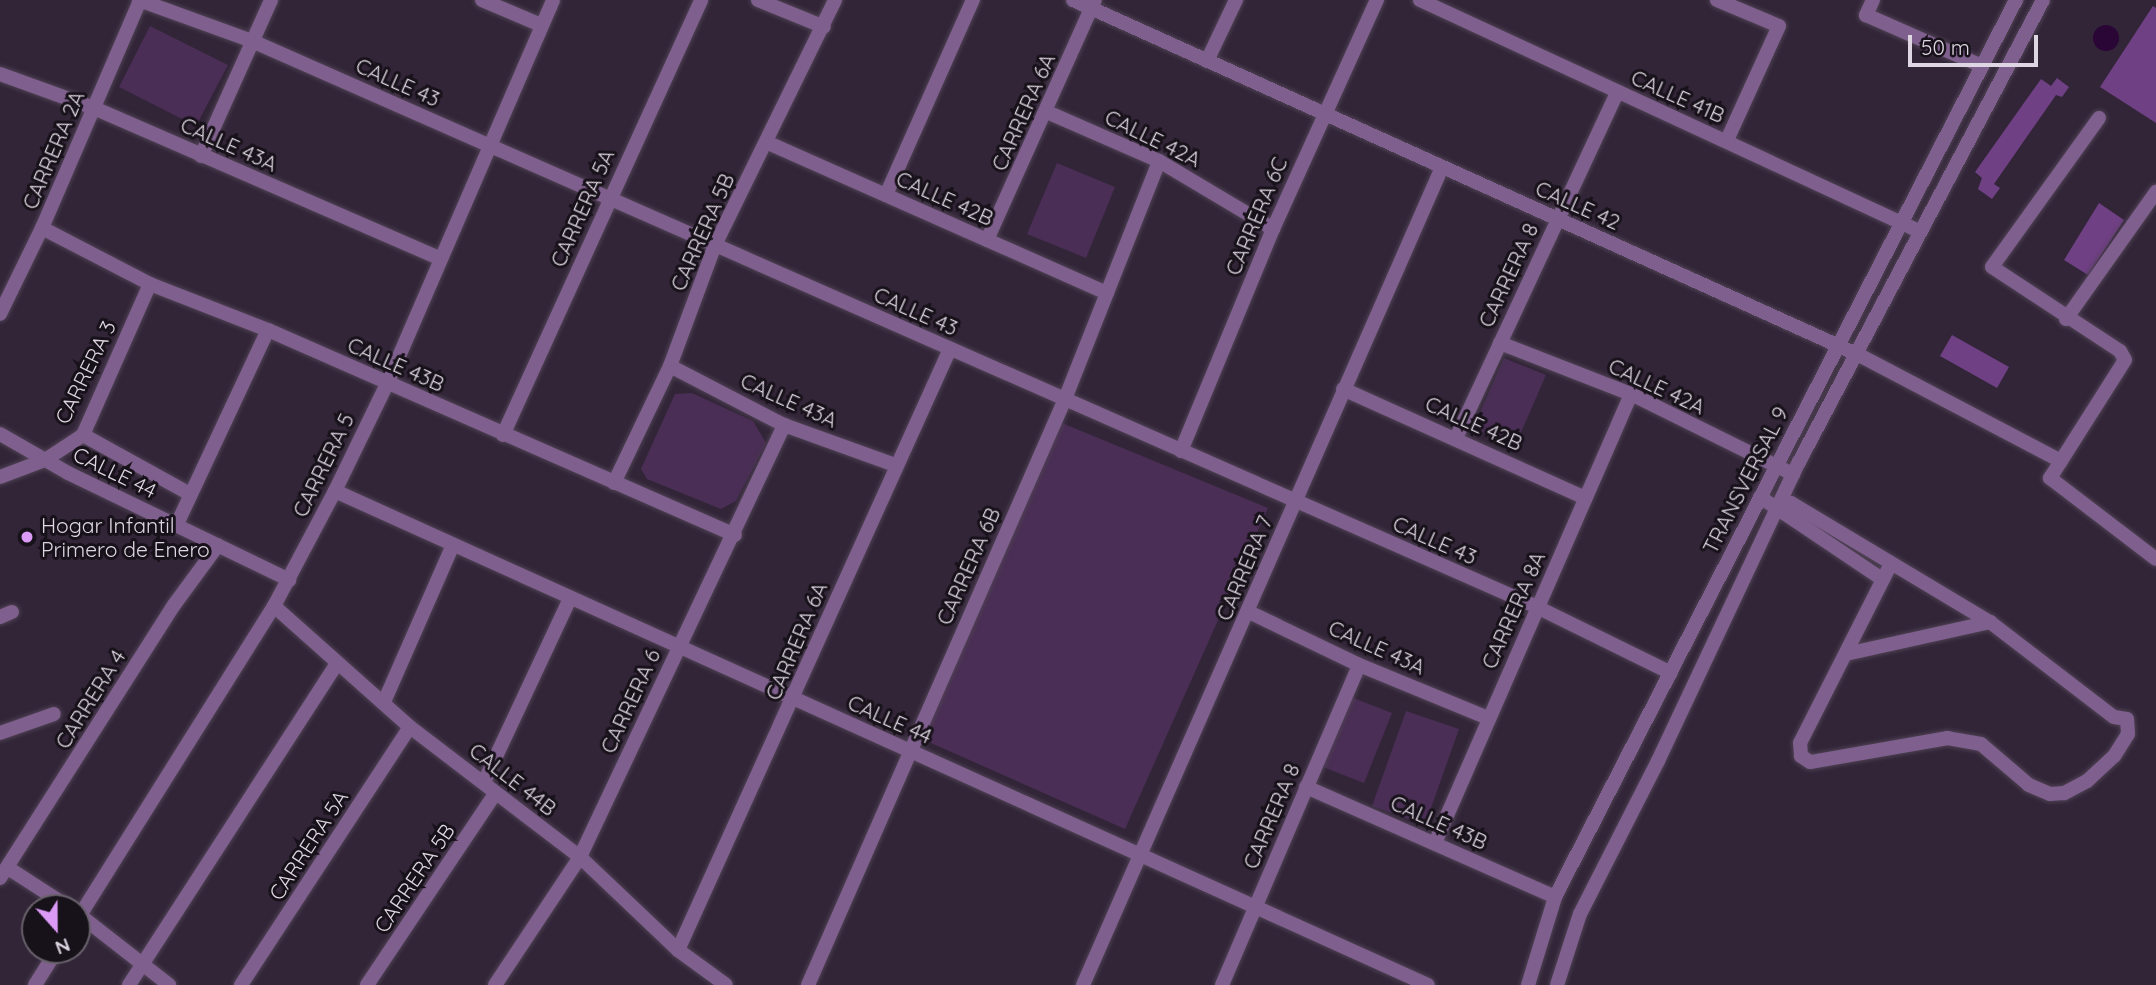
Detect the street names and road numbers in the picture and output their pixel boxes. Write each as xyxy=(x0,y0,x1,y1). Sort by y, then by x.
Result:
street label: CARRERA 6A xyxy=(986,49,1060,175)
street label: CALLE 43 xyxy=(352,52,444,112)
street label: CALLE 41B xyxy=(1627,64,1729,128)
street label: CARRERA 2A xyxy=(17,87,89,213)
street label: CALLE 42A xyxy=(1101,104,1205,172)
street label: CALLE 43A xyxy=(177,112,281,176)
street label: CARRERA 5A xyxy=(545,145,619,271)
street label: CARRERA 6C xyxy=(1220,153,1292,279)
street label: CALLE 42B xyxy=(893,165,997,231)
street label: CARRERA 5B xyxy=(665,169,739,295)
street label: CALLE 42 xyxy=(1532,175,1624,235)
street label: CARRERA 8 xyxy=(1473,219,1543,331)
street label: CALLE 43 xyxy=(870,281,962,341)
street label: CARRERA 3 xyxy=(49,316,121,428)
street label: CALLE 43B xyxy=(344,332,448,396)
street label: CALLE 42A xyxy=(1605,353,1709,419)
street label: CALLE 43A xyxy=(737,368,841,432)
street label: CALLE 42B xyxy=(1422,390,1526,456)
street label: TRANSVERSAL 9 xyxy=(1697,402,1793,558)
street label: CARRERA 5 xyxy=(287,409,359,521)
street label: CALLE 44 xyxy=(69,441,161,503)
street label: CARRERA 6B xyxy=(931,503,1005,629)
street label: CALLE 43 xyxy=(1389,510,1481,570)
street label: CARRERA 7 xyxy=(1211,512,1277,624)
street label: CARRERA 8A xyxy=(1476,547,1550,673)
street label: CARRERA 6A xyxy=(760,578,832,704)
street label: CALLE 43A xyxy=(1325,615,1429,679)
street label: CARRERA 4 xyxy=(50,645,130,753)
street label: CARRERA 6 xyxy=(595,645,665,757)
street label: CALLE 44 xyxy=(844,689,936,749)
street label: CALLE 44B xyxy=(465,737,561,821)
street label: CARRERA 8 xyxy=(1238,759,1304,873)
street label: CARRERA 5A xyxy=(263,785,353,905)
street label: CALLE 43B xyxy=(1387,790,1491,854)
street label: CARRERA 5B xyxy=(368,819,460,937)

